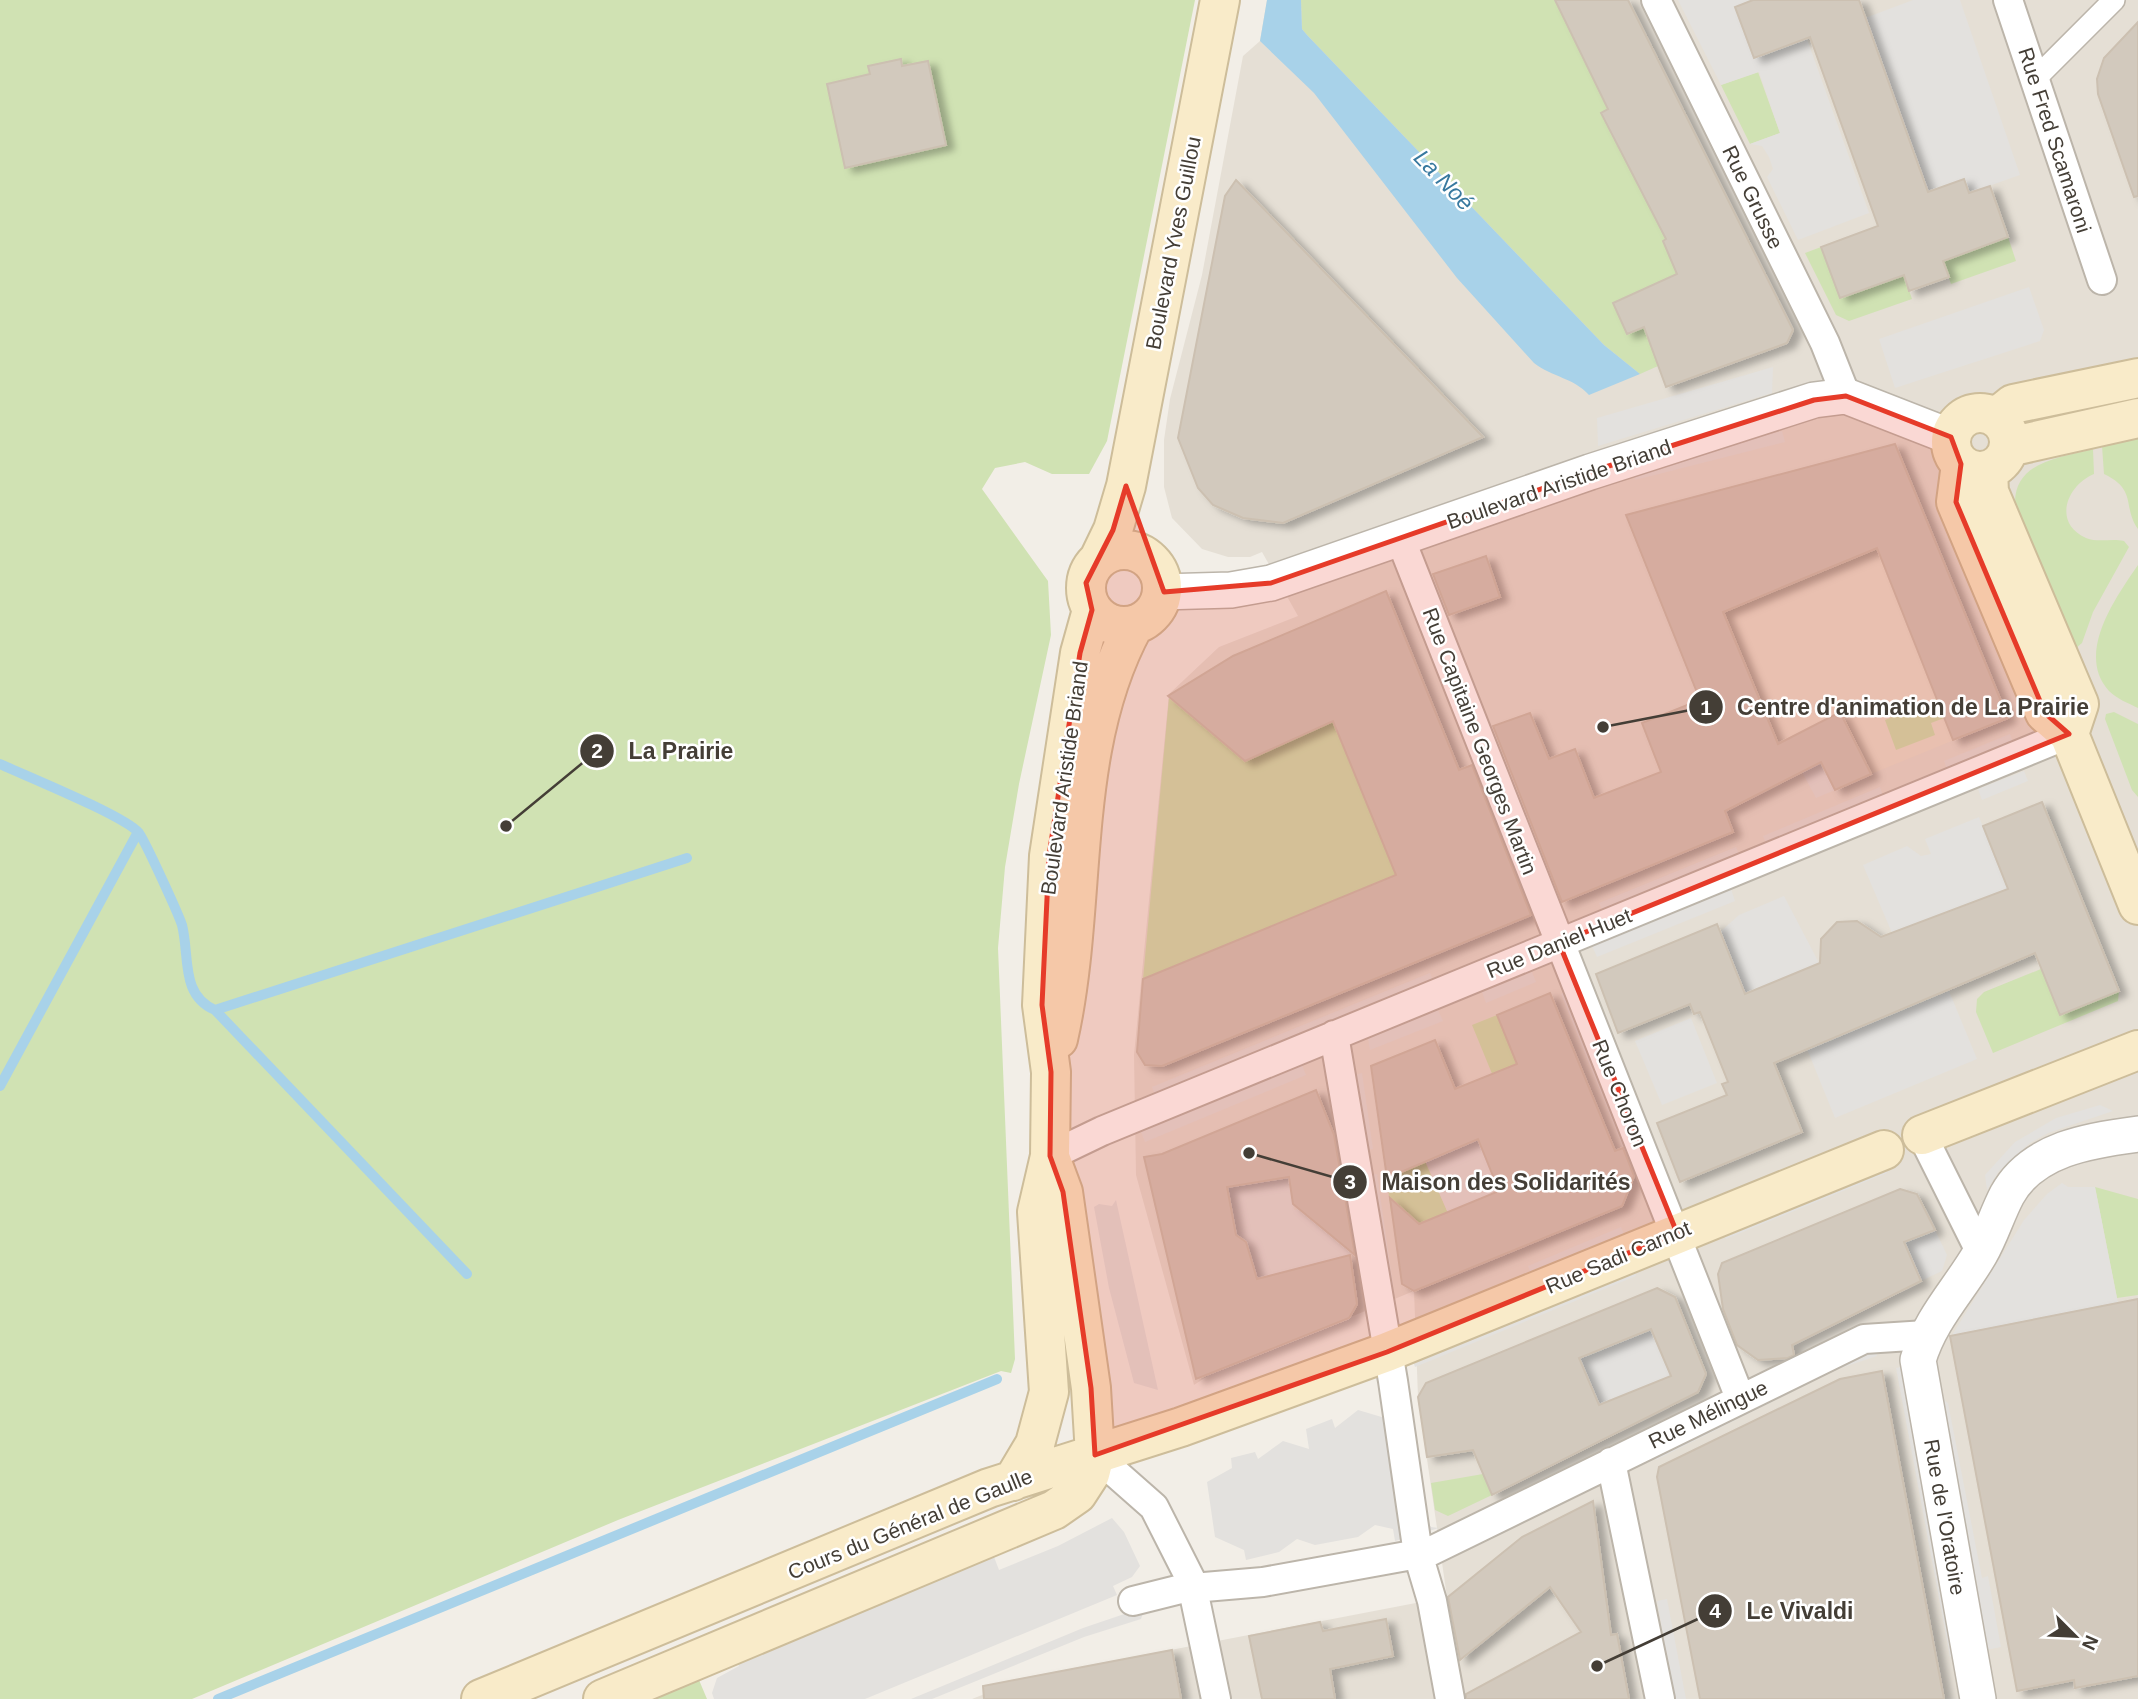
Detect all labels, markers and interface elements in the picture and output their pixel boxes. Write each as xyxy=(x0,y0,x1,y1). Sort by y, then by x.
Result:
street label: Rue Fred Scamaroni xyxy=(2014,44,2096,236)
street label: Boulevard Yves Guillou xyxy=(1141,134,1205,352)
street label: Rue Grusse xyxy=(1718,142,1788,252)
water label: La Noé xyxy=(1409,144,1479,216)
street label: Boulevard Aristide Briand xyxy=(1444,435,1674,533)
street label: Rue Capitaine Georges Martin xyxy=(1418,604,1542,878)
street label: Boulevard Aristide Briand xyxy=(1036,660,1092,896)
callout: Centre d'animation de La Prairie xyxy=(1688,685,2103,729)
text: Centre d'animation de La Prairie xyxy=(1737,694,2089,720)
text: 1 xyxy=(1700,696,1712,719)
callout: La Prairie xyxy=(579,729,747,773)
text: La Prairie xyxy=(629,738,733,764)
text: 2 xyxy=(591,739,603,762)
street label: Rue Daniel Huet xyxy=(1483,903,1635,983)
street label: Rue Choron xyxy=(1588,1036,1652,1150)
callout: Maison des Solidarités xyxy=(1332,1160,1644,1204)
text: Maison des Solidarités xyxy=(1381,1169,1631,1195)
text: 3 xyxy=(1344,1170,1356,1193)
street label: Rue Sadi Carnot xyxy=(1542,1216,1694,1298)
street label: Rue Mélingue xyxy=(1645,1375,1771,1453)
street label: Rue de l'Oratoire xyxy=(1920,1437,1970,1597)
street label: Cours du Général de Gaulle xyxy=(784,1464,1036,1584)
callout: Le Vivaldi xyxy=(1697,1589,1867,1633)
text: Le Vivaldi xyxy=(1747,1598,1853,1624)
text: 4 xyxy=(1709,1599,1721,1622)
north arrow xyxy=(2040,1601,2110,1671)
text: N xyxy=(2078,1632,2102,1653)

